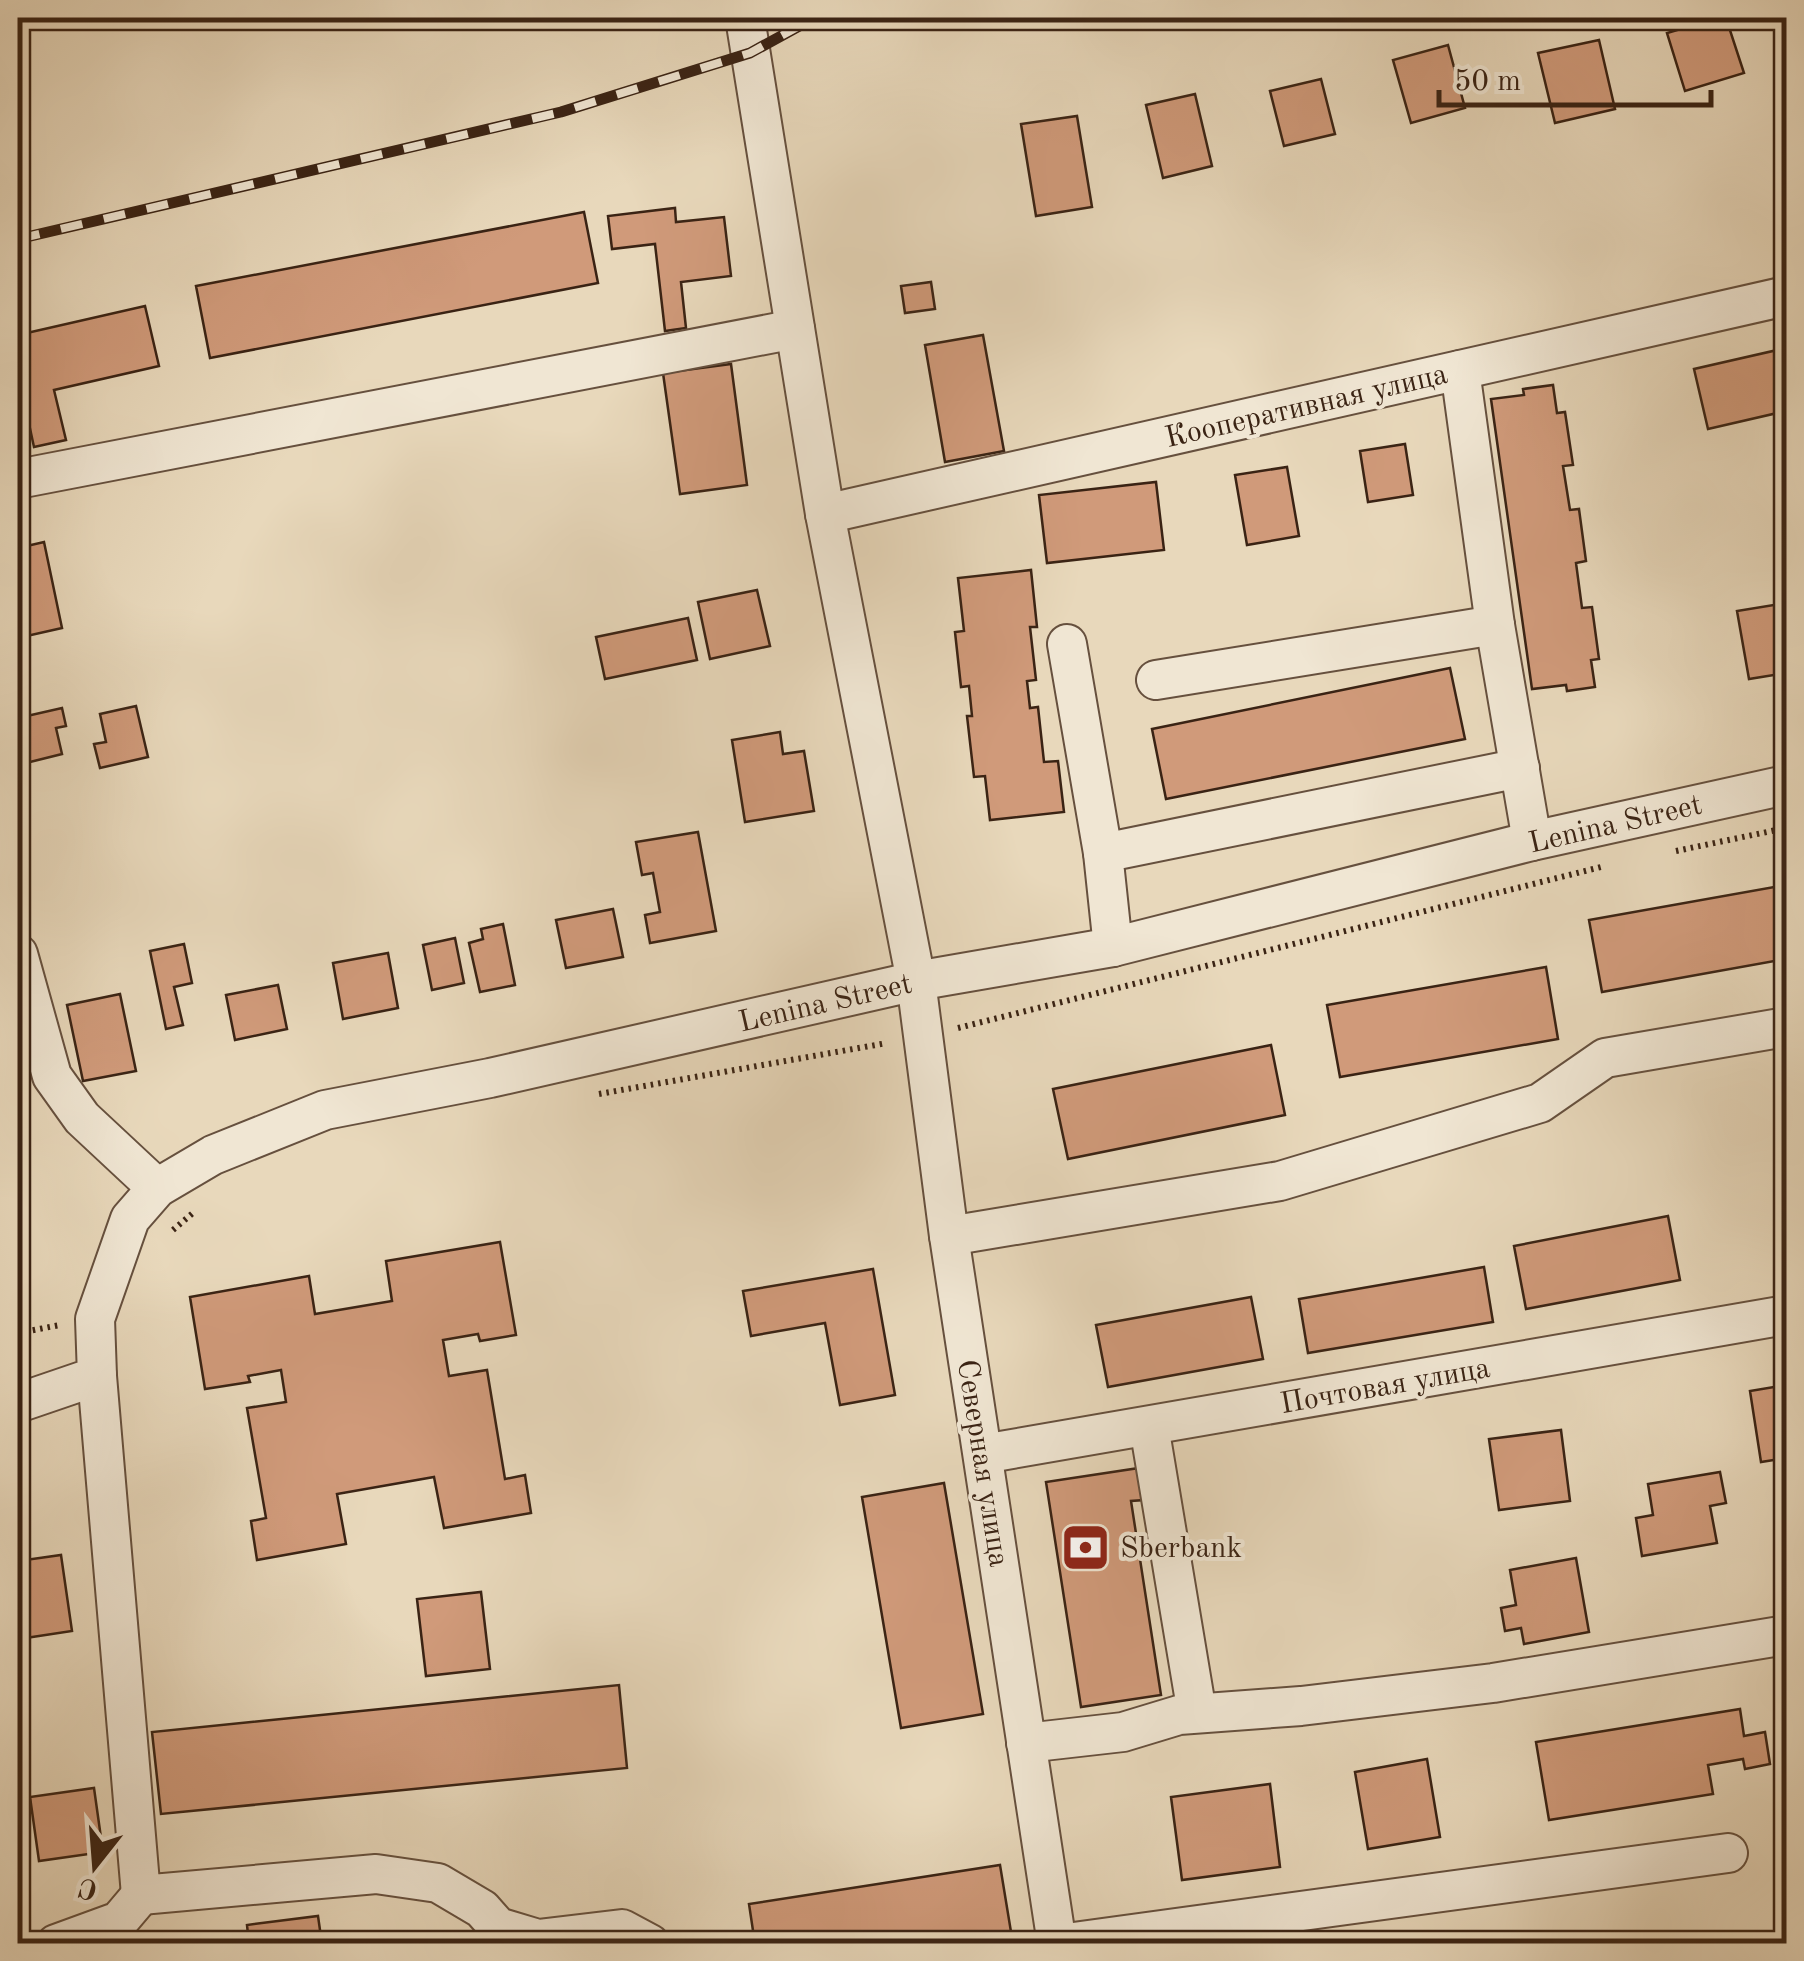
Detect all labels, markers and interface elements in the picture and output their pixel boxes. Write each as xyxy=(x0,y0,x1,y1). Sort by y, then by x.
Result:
scale bar xyxy=(1439,45,1712,107)
text: 50 m xyxy=(1454,67,1521,97)
street label: Кооперативная улица xyxy=(1162,360,1451,454)
street label: Lenina Street xyxy=(1526,790,1705,859)
street label: Lenina Street xyxy=(736,969,915,1038)
street label: Почтовая улица xyxy=(1278,1354,1493,1420)
street label: Северная улица xyxy=(951,1357,1013,1569)
bank icon: Sberbank xyxy=(1059,1521,1111,1573)
place label: Sberbank xyxy=(1120,1534,1242,1564)
north arrow xyxy=(45,1816,145,1916)
text: С xyxy=(75,1871,101,1904)

